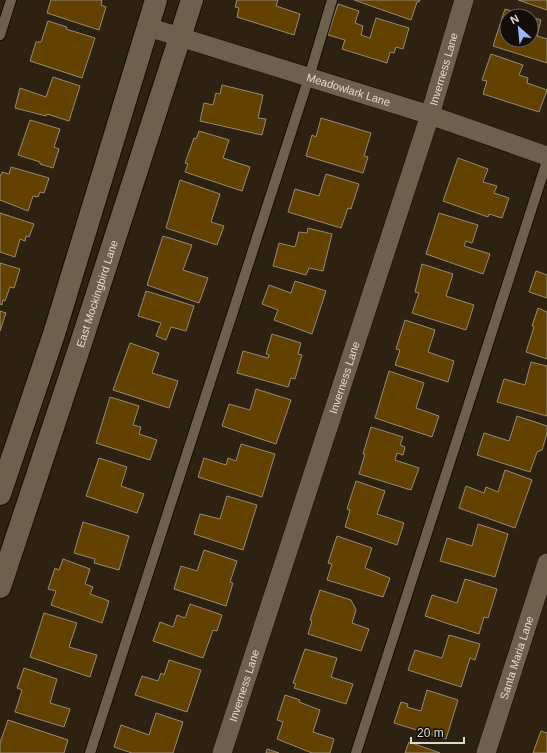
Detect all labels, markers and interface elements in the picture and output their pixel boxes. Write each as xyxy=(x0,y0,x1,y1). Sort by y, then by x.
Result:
north arrow xyxy=(499,8,539,48)
text: N xyxy=(508,12,521,26)
street label: Inverness Lane xyxy=(427,31,460,107)
street label: Meadowlark Lane xyxy=(305,71,392,108)
street label: East Mockingbird Lane xyxy=(74,238,120,349)
street label: Inverness Lane xyxy=(327,340,362,415)
street label: Santa Maria Lane xyxy=(498,615,536,701)
street label: Inverness Lane xyxy=(227,648,261,723)
scale bar xyxy=(411,719,464,745)
text: 20 m xyxy=(417,726,444,740)

